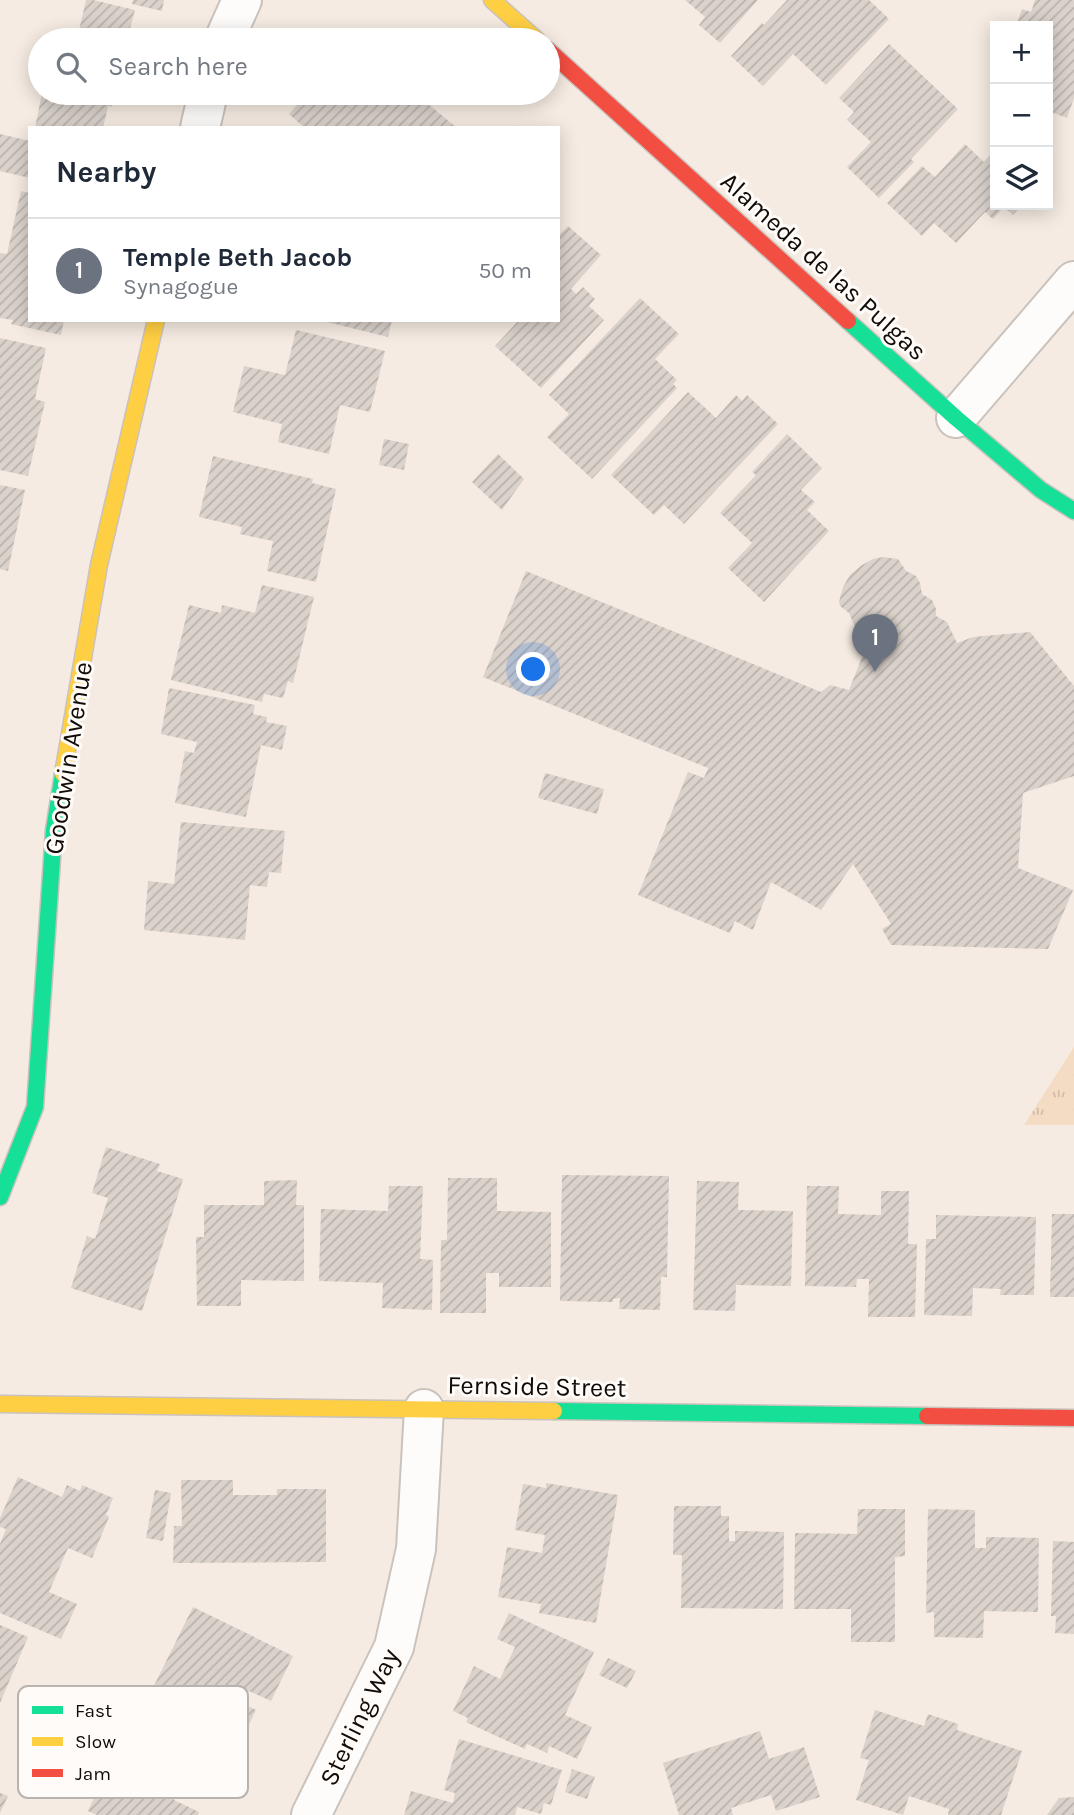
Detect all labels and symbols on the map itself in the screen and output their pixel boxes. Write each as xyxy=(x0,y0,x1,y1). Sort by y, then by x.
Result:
street label: Alameda de las Pulgas xyxy=(714,166,933,367)
pin: 1 xyxy=(852,614,898,672)
your location xyxy=(516,652,550,686)
street label: Goodwin Avenue xyxy=(38,660,99,857)
street label: Fernside Street xyxy=(447,1369,627,1404)
street label: Sterling Way xyxy=(313,1644,406,1791)
legend xyxy=(18,1686,248,1798)
text: Fast xyxy=(75,1700,112,1722)
text: Slow xyxy=(75,1731,116,1753)
text: Jam xyxy=(75,1763,111,1785)

